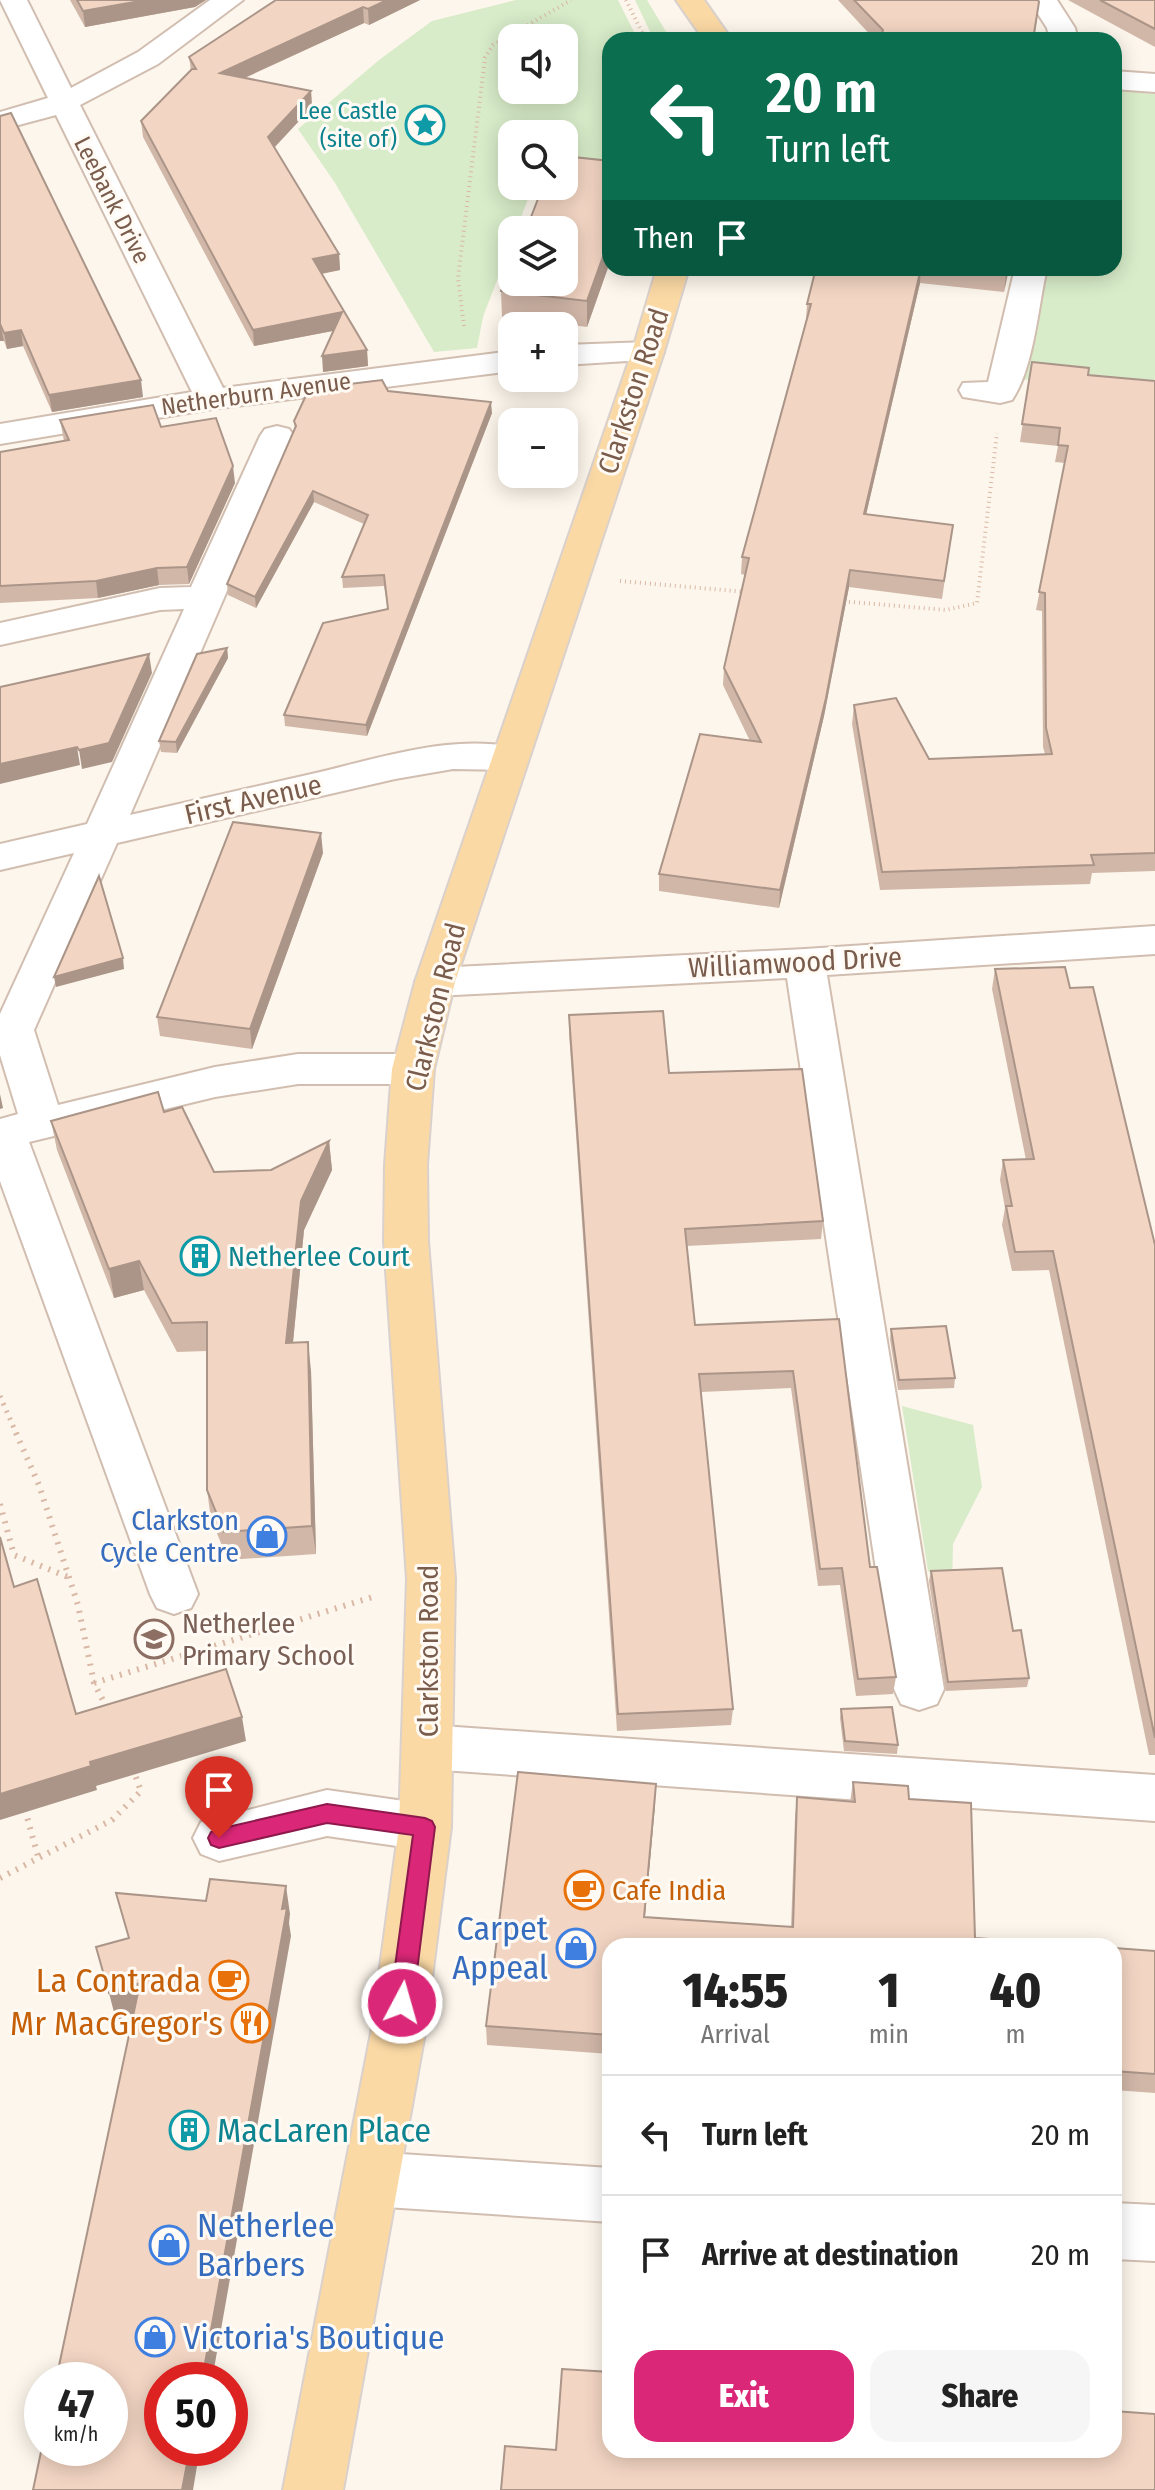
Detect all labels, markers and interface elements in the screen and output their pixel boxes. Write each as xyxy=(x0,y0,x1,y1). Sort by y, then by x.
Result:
map controls xyxy=(498,24,578,488)
button: sound xyxy=(498,24,578,104)
text: 20 m xyxy=(766,60,877,127)
icon: left xyxy=(634,64,738,168)
place label: Lee Castle (site of) xyxy=(298,97,397,153)
place icon: Lee Castle (site of) xyxy=(404,104,446,146)
button: search xyxy=(498,120,578,200)
text: Turn left xyxy=(766,128,890,172)
street label: Leebank Drive xyxy=(68,132,156,268)
button: layers xyxy=(498,216,578,296)
icon: arrive xyxy=(710,216,754,260)
text: Then xyxy=(634,220,694,256)
street label: Clarkston Road xyxy=(591,304,676,478)
button: + xyxy=(498,312,578,392)
street label: Netherburn Avenue xyxy=(159,367,353,421)
button: − xyxy=(498,408,578,488)
street label: First Avenue xyxy=(181,768,325,831)
street label: Clarkston Road xyxy=(399,919,472,1095)
street label: Williamwood Drive xyxy=(687,940,903,985)
building icon: Netherlee Court xyxy=(179,1235,221,1277)
place label: Netherlee Court xyxy=(228,1240,411,1273)
place label: Clarkston Cycle Centre xyxy=(100,1504,239,1569)
shop icon: Clarkston Cycle Centre xyxy=(246,1515,288,1557)
street label: Clarkston Road xyxy=(412,1565,445,1737)
place label: Netherlee Primary School xyxy=(182,1607,354,1672)
school or university icon: Netherlee Primary School xyxy=(133,1618,175,1660)
pin xyxy=(185,1756,253,1838)
icon: arrive xyxy=(197,1768,241,1812)
cafe icon: Cafe India xyxy=(563,1869,605,1911)
place label: Cafe India xyxy=(612,1874,726,1907)
place label: Carpet Appeal xyxy=(452,1908,549,1988)
shop icon: Carpet Appeal xyxy=(555,1927,597,1969)
cafe icon: La Contrada xyxy=(208,1959,250,2001)
place label: La Contrada xyxy=(36,1960,201,2001)
position arrow xyxy=(360,1961,444,2045)
text: 14:55 xyxy=(683,1962,788,2020)
text: 1 xyxy=(878,1962,899,2020)
text: 40 xyxy=(990,1962,1041,2020)
restaurant icon: Mr MacGregor's xyxy=(230,2002,272,2044)
place label: Mr MacGregor's xyxy=(10,2003,223,2044)
text: Arrival xyxy=(701,2019,770,2050)
text: min xyxy=(869,2019,909,2050)
text: m xyxy=(1005,2019,1025,2050)
building icon: MacLaren Place xyxy=(168,2109,210,2151)
place label: MacLaren Place xyxy=(217,2110,431,2151)
icon: left xyxy=(634,2113,678,2157)
text: Turn left xyxy=(702,2117,808,2153)
text: 20 m xyxy=(1031,2117,1090,2153)
place label: Netherlee Barbers xyxy=(197,2205,335,2285)
shop icon: Netherlee Barbers xyxy=(148,2224,190,2266)
icon: arrive xyxy=(634,2233,678,2277)
text: Arrive at destination xyxy=(702,2237,959,2273)
text: 20 m xyxy=(1031,2237,1090,2273)
shop icon: Victoria's Boutique xyxy=(134,2316,176,2358)
place label: Victoria's Boutique xyxy=(183,2317,444,2358)
button: Exit xyxy=(634,2350,854,2442)
button: Share xyxy=(870,2350,1090,2442)
speed limit sign: 50 xyxy=(144,2362,248,2466)
text: 47 xyxy=(58,2380,94,2428)
text: km/h xyxy=(54,2422,98,2446)

